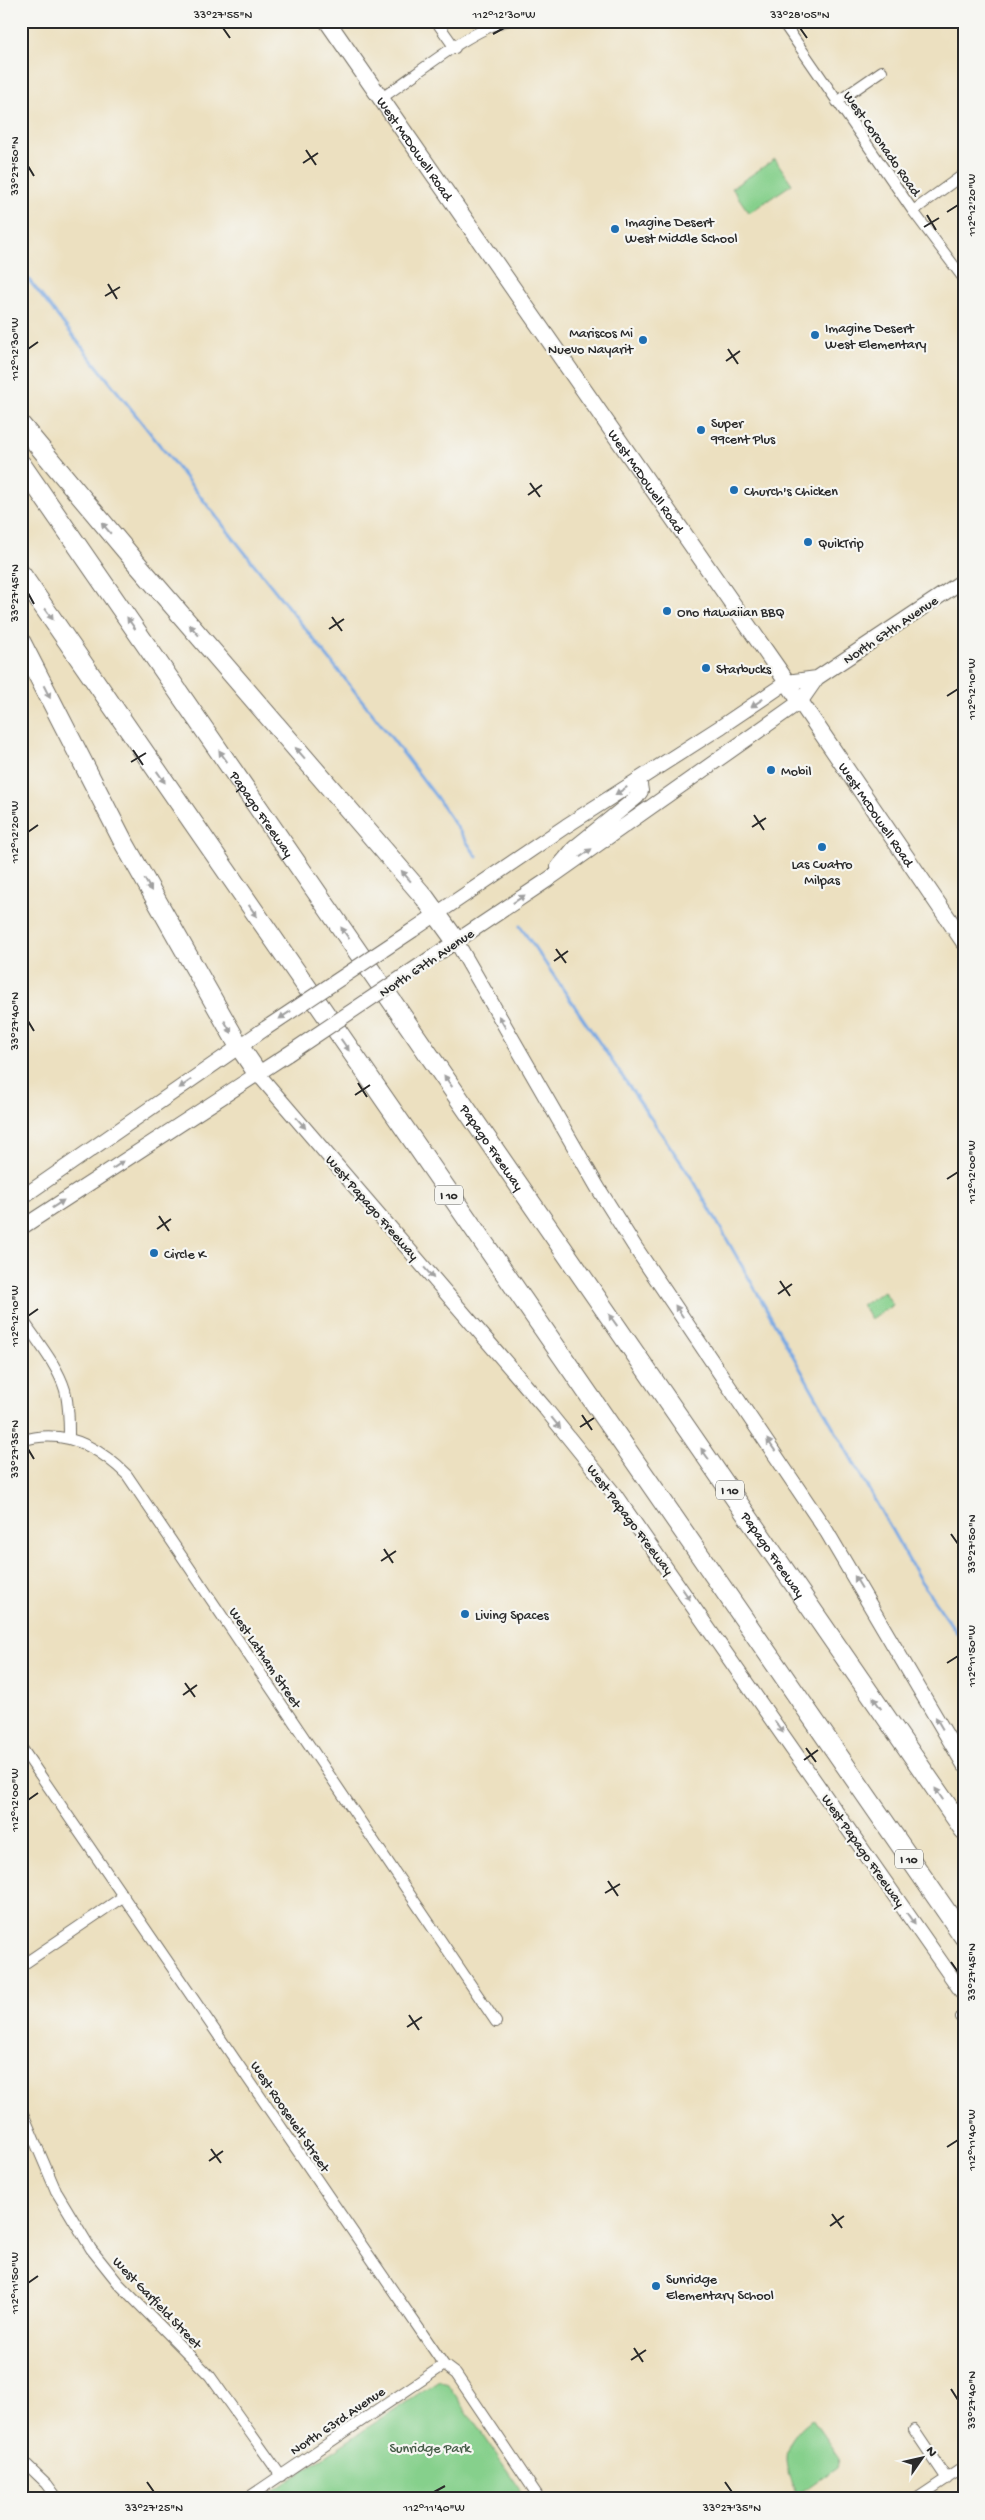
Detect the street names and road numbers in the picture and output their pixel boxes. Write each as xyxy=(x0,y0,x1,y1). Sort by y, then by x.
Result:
street label: West Coronado Road xyxy=(838,89,925,202)
street label: West McDowell Road xyxy=(372,95,456,206)
street label: West McDowell Road xyxy=(603,427,688,539)
street label: North 67th Avenue xyxy=(841,593,943,669)
street label: West McDowell Road xyxy=(833,760,917,872)
street label: Papago Freeway xyxy=(224,768,296,862)
street label: North 67th Avenue xyxy=(377,926,479,1002)
street label: Papago Freeway xyxy=(454,1101,526,1195)
street label: West Papago Freeway xyxy=(321,1152,422,1265)
road number: I 10 xyxy=(435,1186,463,1204)
street label: West Papago Freeway xyxy=(582,1462,676,1579)
road number: I 10 xyxy=(716,1480,744,1500)
street label: Papago Freeway xyxy=(735,1509,807,1602)
street label: West Latham Street xyxy=(224,1605,305,1713)
street label: West Papago Freeway xyxy=(817,1792,907,1911)
road number: I 10 xyxy=(895,1850,923,1868)
street label: West Roosevelt Street xyxy=(245,2059,333,2177)
street label: West Garfield Street xyxy=(108,2254,205,2354)
street label: North 63rd Avenue xyxy=(288,2384,390,2460)

